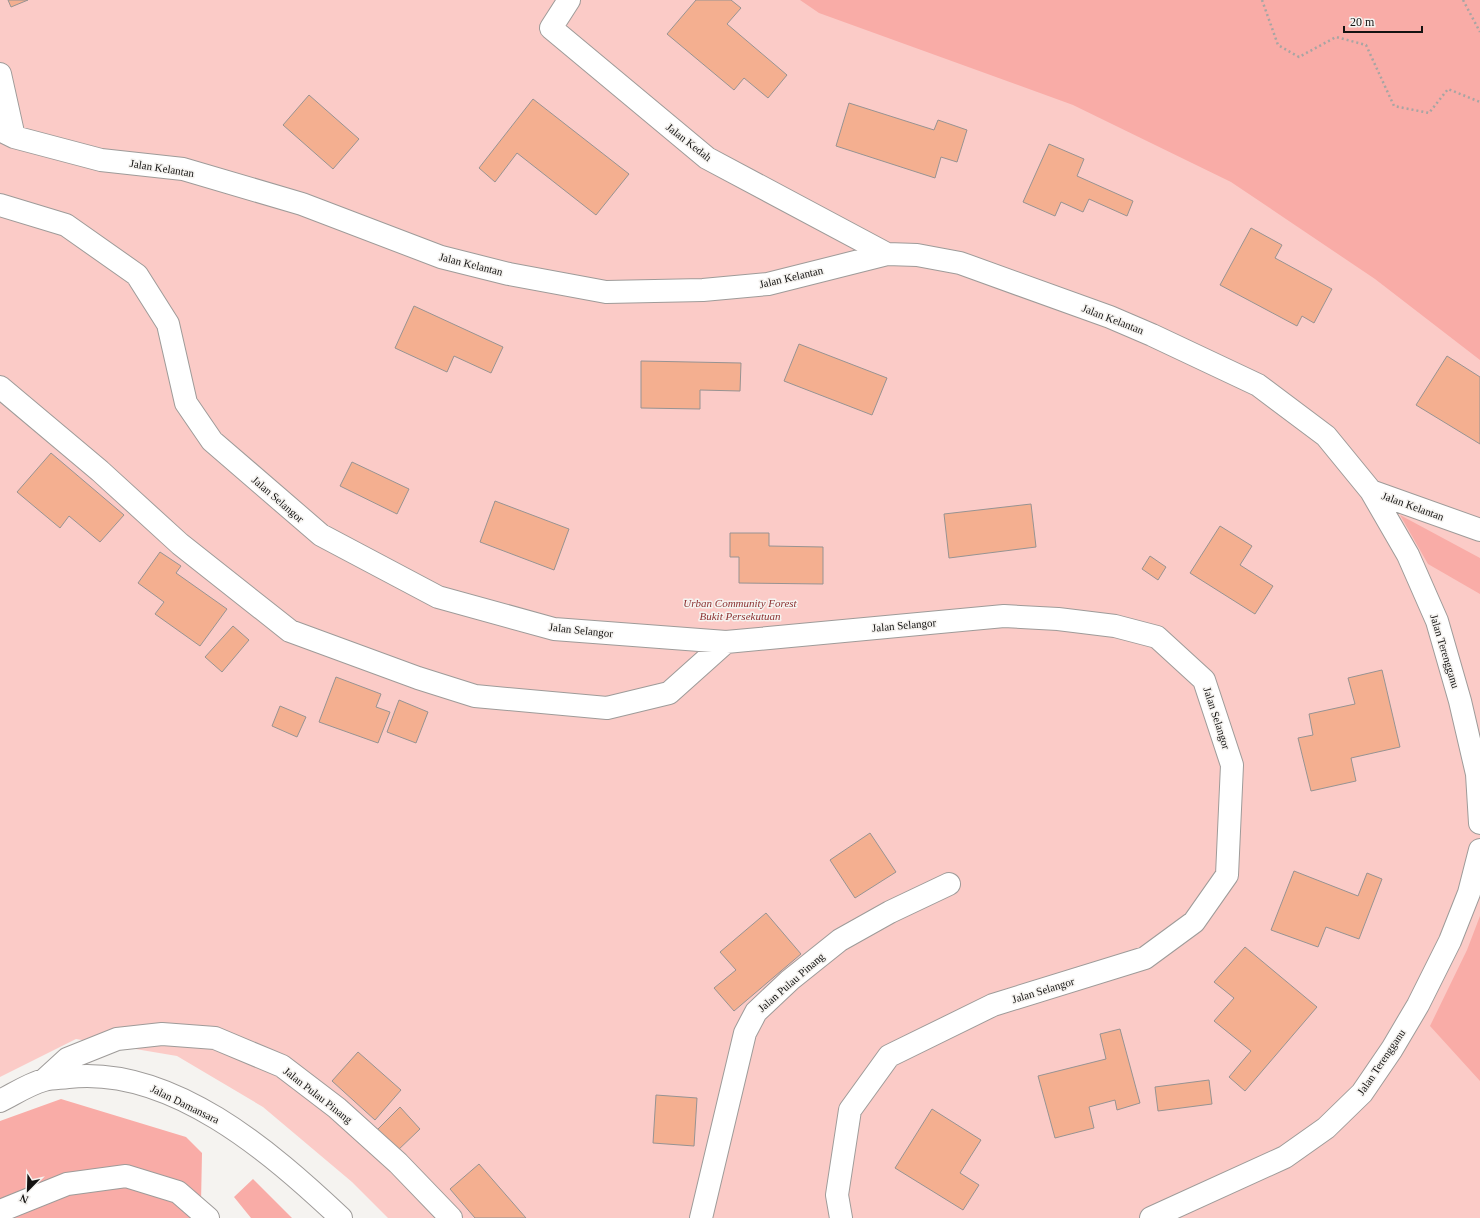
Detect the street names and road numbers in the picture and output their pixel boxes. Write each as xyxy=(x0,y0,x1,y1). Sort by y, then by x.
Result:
street label: Jalan Kedah xyxy=(664,121,714,164)
street label: Jalan Kelantan xyxy=(129,157,196,179)
street label: Jalan Kelantan xyxy=(438,250,504,278)
street label: Jalan Kelantan xyxy=(758,264,825,290)
street label: Jalan Kelantan xyxy=(1080,302,1146,336)
street label: Jalan Selangor xyxy=(250,473,307,525)
street label: Jalan Kelantan xyxy=(1380,489,1446,523)
street label: Jalan Terengganu xyxy=(1428,612,1462,690)
street label: Jalan Selangor xyxy=(871,616,937,634)
street label: Jalan Selangor xyxy=(548,621,614,639)
street label: Jalan Selangor xyxy=(1201,685,1233,751)
street label: Jalan Pulau Pinang xyxy=(755,950,827,1014)
street label: Jalan Selangor xyxy=(1010,975,1076,1005)
street label: Jalan Terengganu xyxy=(1355,1026,1408,1097)
street label: Jalan Pulau Pinang xyxy=(281,1065,355,1126)
street label: Jalan Damansara xyxy=(149,1082,221,1126)

